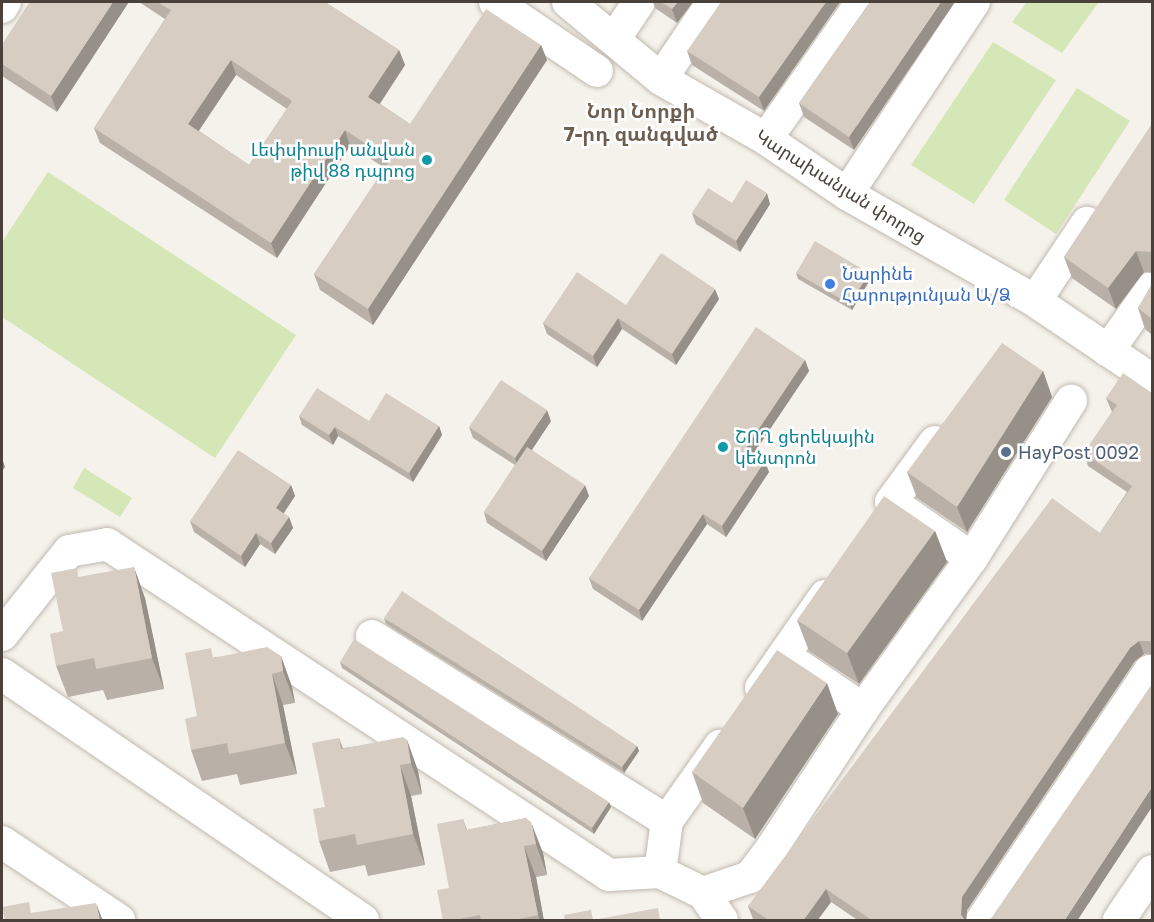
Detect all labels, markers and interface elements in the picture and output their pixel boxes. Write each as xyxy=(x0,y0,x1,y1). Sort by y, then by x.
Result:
district label: Նոր Նորքի 7-րդ զանգված xyxy=(564,98,718,145)
street label: Կարախանյան փողոց xyxy=(752,125,930,247)
place label: Լեփսիուսի անվան թիվ 88 դպրոց xyxy=(251,139,415,182)
marker: Լեփսիուսի անվան թիվ 88 դպրոց xyxy=(420,153,434,167)
place label: Նարինե Հարությունյան Ա/Ձ xyxy=(842,263,1011,306)
marker: Նարինե Հարությունյան Ա/Ձ xyxy=(823,277,837,291)
place label: ՇՈՂ ցերեկային կենտրոն xyxy=(735,426,875,468)
marker: ՇՈՂ ցերեկային կենտրոն xyxy=(716,440,730,454)
place label: HayPost 0092 xyxy=(1018,441,1139,463)
marker: HayPost 0092 xyxy=(999,445,1013,459)

